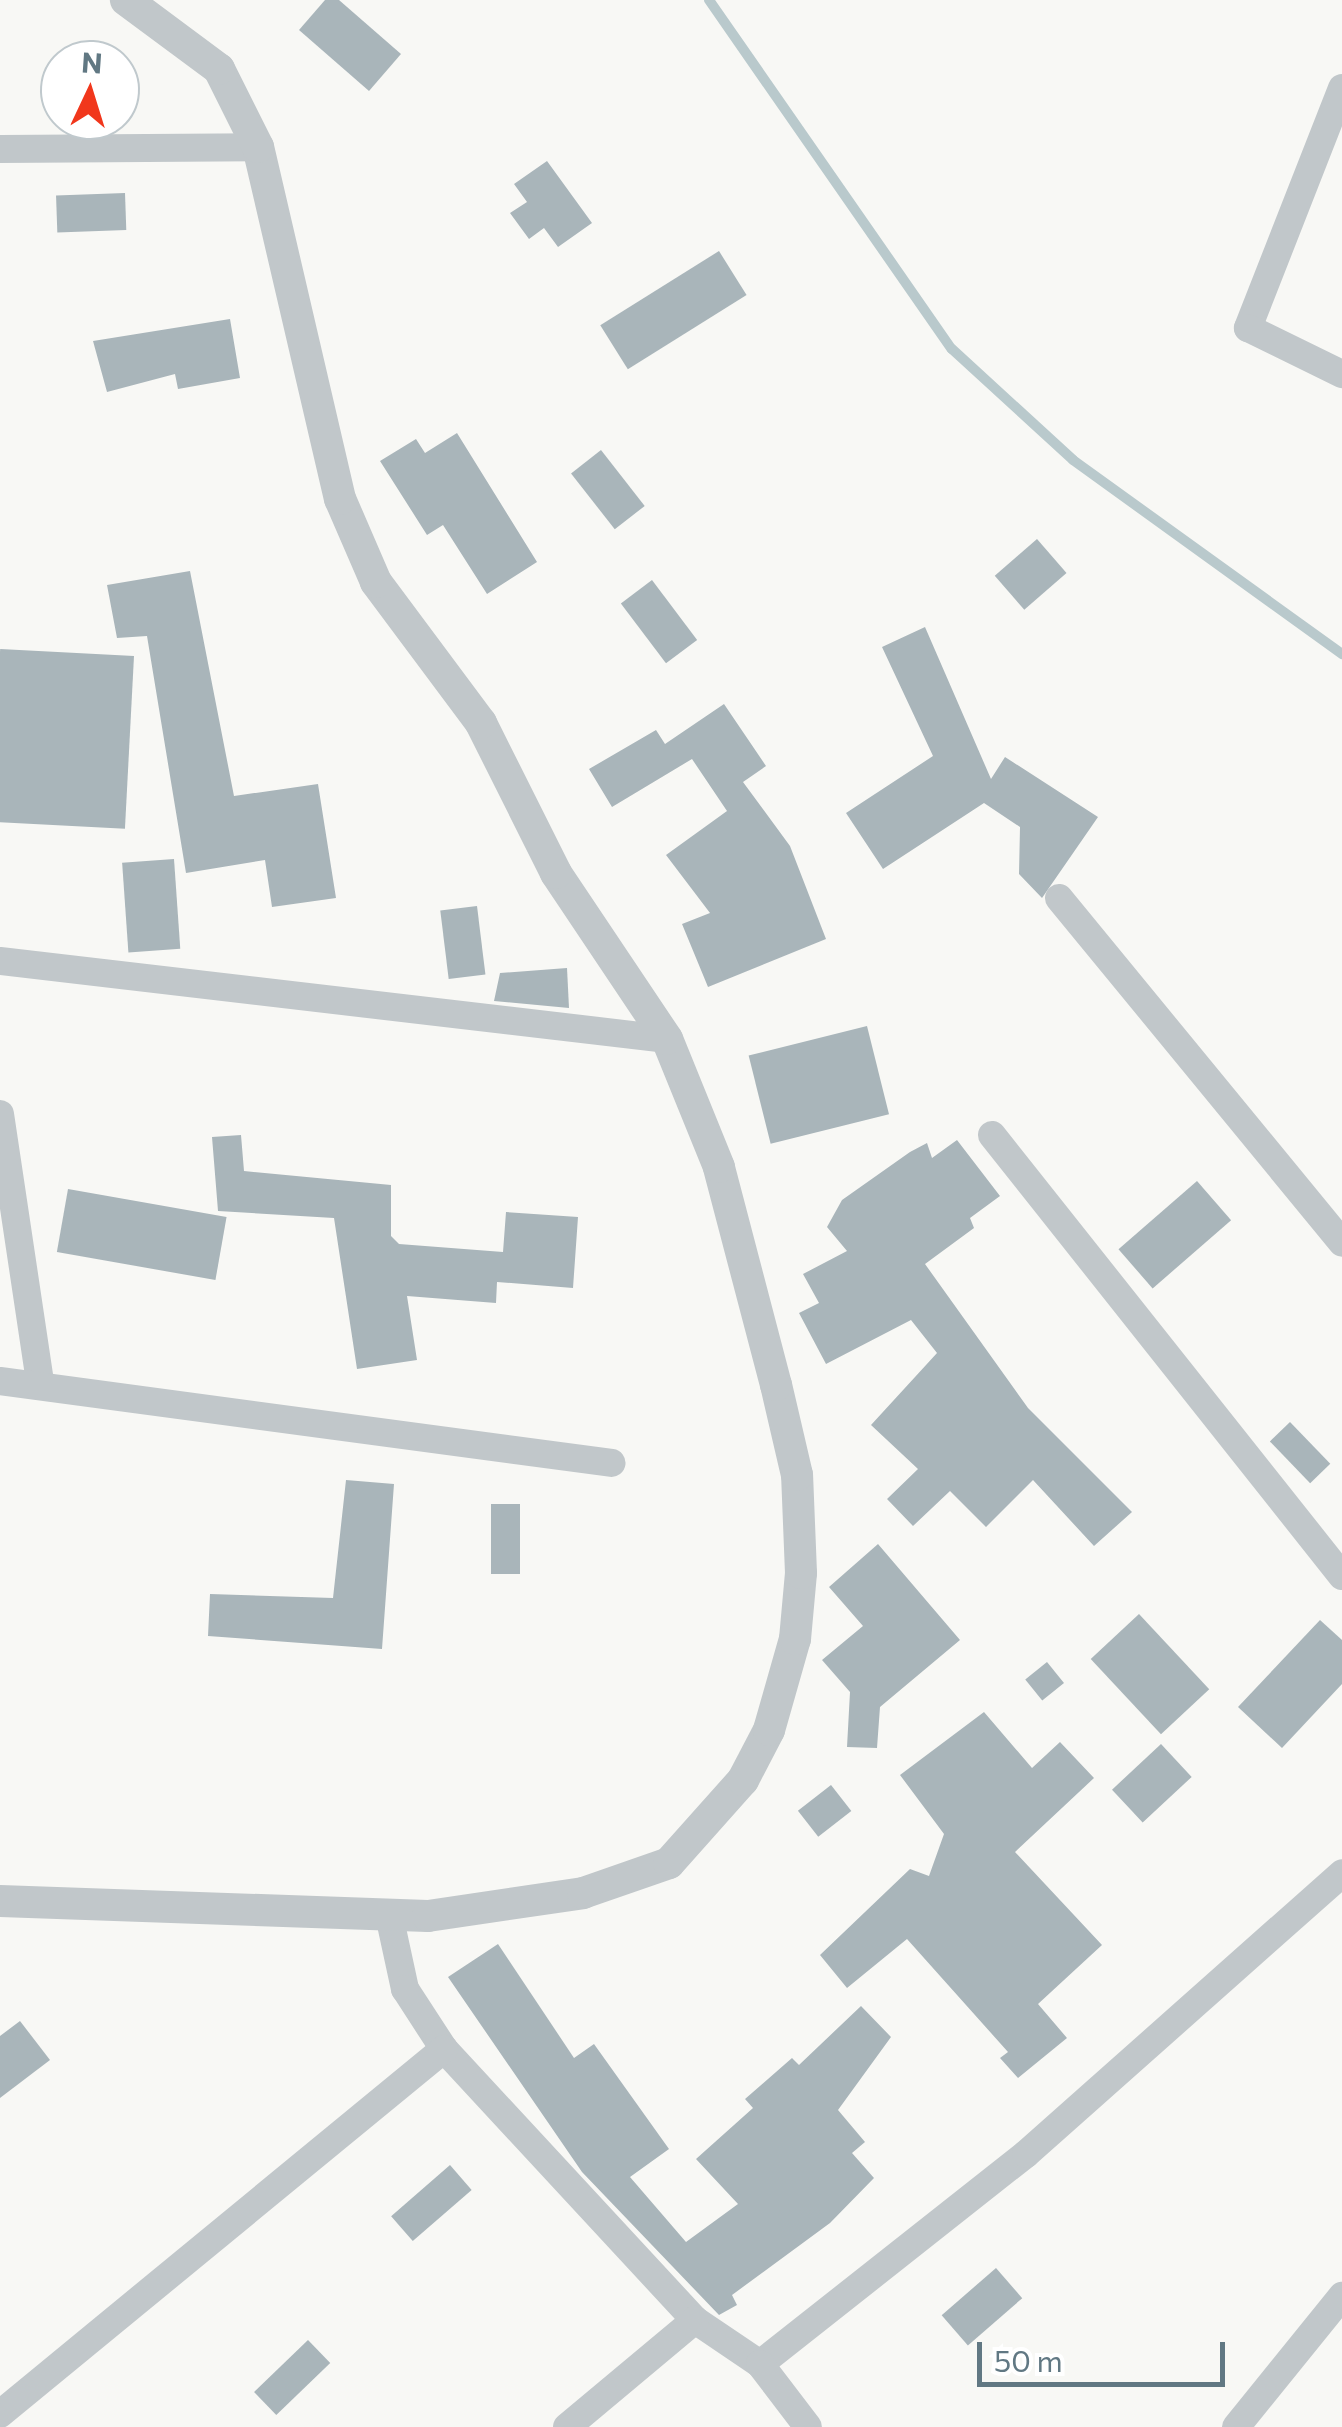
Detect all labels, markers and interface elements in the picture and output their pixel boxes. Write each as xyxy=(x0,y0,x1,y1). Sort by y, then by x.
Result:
north arrow xyxy=(40,40,140,140)
text: N xyxy=(80,44,104,80)
scale bar xyxy=(982,2322,1230,2384)
text: 50 m xyxy=(994,2341,1063,2378)

